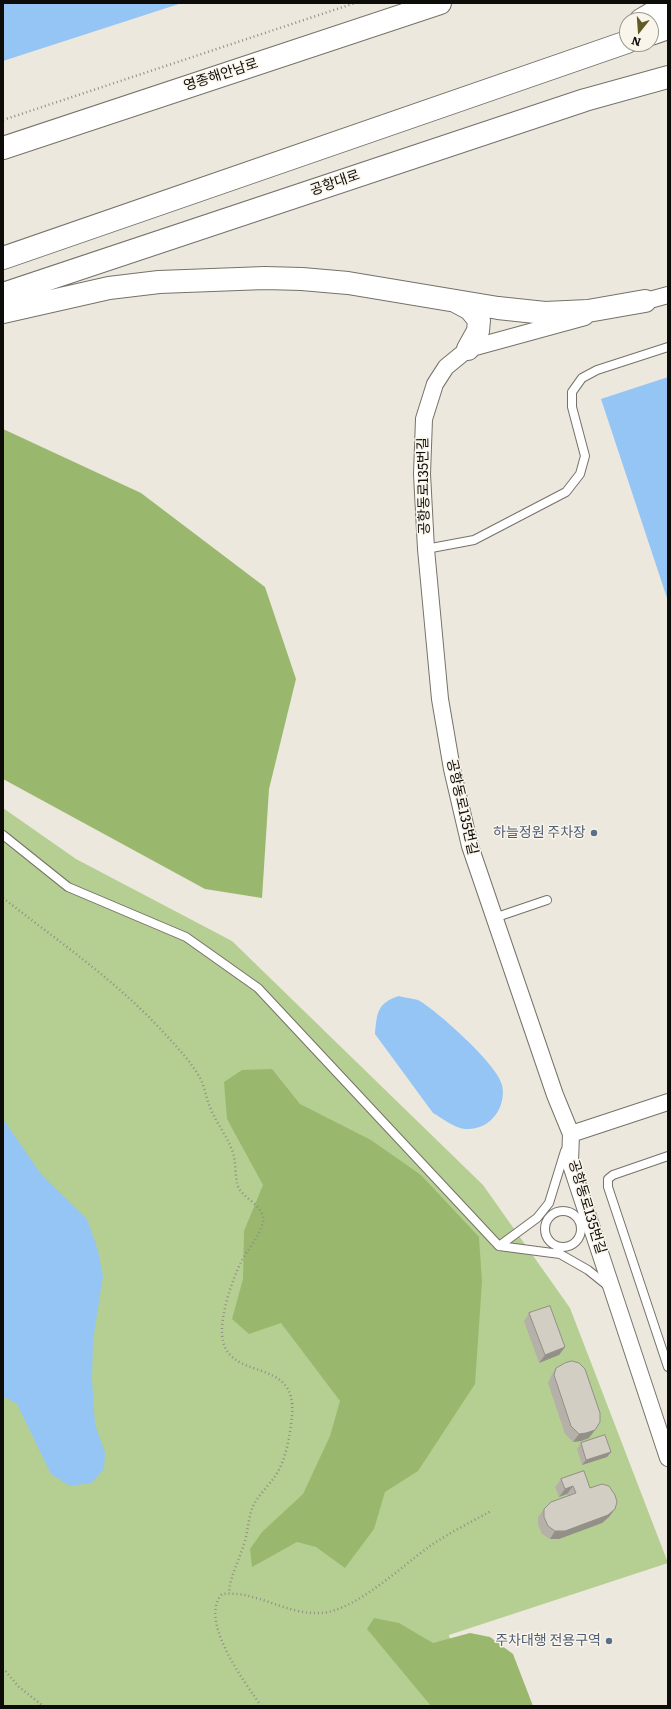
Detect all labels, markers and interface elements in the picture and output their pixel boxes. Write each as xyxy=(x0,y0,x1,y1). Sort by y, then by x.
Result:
north arrow xyxy=(619,12,659,52)
text: N xyxy=(629,34,643,52)
street label: 영종해안남로 xyxy=(182,55,260,95)
street label: 공항대로 xyxy=(308,167,362,199)
street label: 공항동로135번길 xyxy=(415,437,433,535)
street label: 공항동로135번길 xyxy=(443,758,481,856)
place label: 하늘정원 주차장 xyxy=(493,825,586,841)
marker: 하늘정원 주차장 xyxy=(589,828,599,838)
street label: 공항동로135번길 xyxy=(565,1158,609,1256)
place label: 주차대행 전용구역 xyxy=(495,1633,601,1649)
marker: 주차대행 전용구역 xyxy=(604,1636,614,1646)

